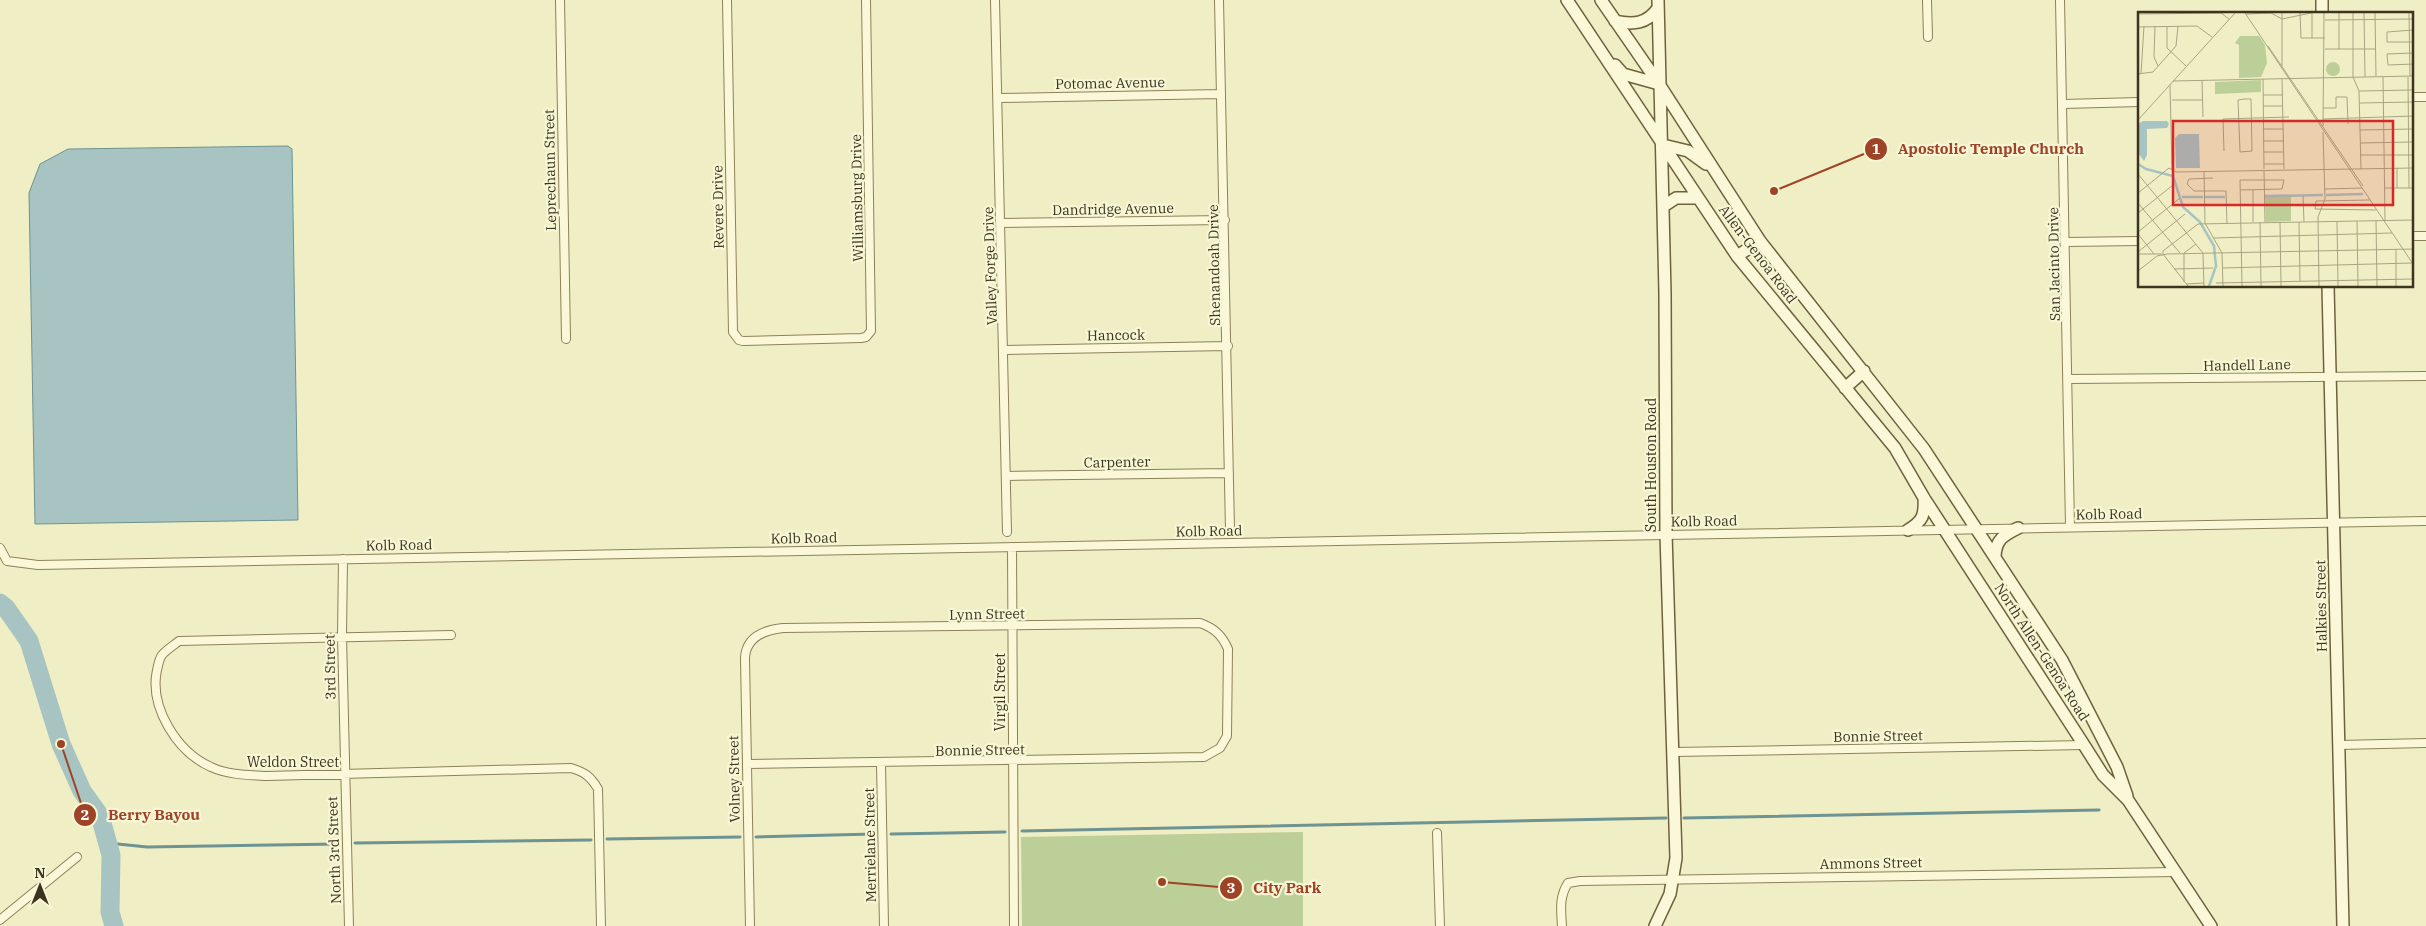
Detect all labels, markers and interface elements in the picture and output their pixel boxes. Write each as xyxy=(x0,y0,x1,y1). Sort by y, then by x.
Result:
inset map xyxy=(2138,12,2414,288)
street label: Potomac Avenue xyxy=(1055,73,1165,93)
street label: Leprechaun Street xyxy=(540,109,560,231)
street label: Williamsburg Drive xyxy=(847,134,867,262)
callout: Apostolic Temple Church xyxy=(1863,134,2094,164)
text: 1 xyxy=(1871,139,1881,158)
text: Apostolic Temple Church xyxy=(1898,139,2084,158)
street label: Revere Drive xyxy=(708,165,728,249)
street label: Dandridge Avenue xyxy=(1052,199,1174,219)
street label: Allen-Genoa Road xyxy=(1715,201,1801,307)
street label: Shenandoah Drive xyxy=(1204,204,1224,326)
street label: Valley Forge Drive xyxy=(979,206,1001,326)
street label: San Jacinto Drive xyxy=(2044,207,2064,321)
street label: Hancock xyxy=(1087,325,1146,345)
street label: Handell Lane xyxy=(2203,355,2291,375)
street label: South Houston Road xyxy=(1642,397,1660,532)
street label: Carpenter xyxy=(1084,452,1151,472)
street label: Kolb Road xyxy=(2076,504,2143,524)
street label: Kolb Road xyxy=(1671,511,1738,531)
street label: Kolb Road xyxy=(1176,521,1243,541)
street label: Kolb Road xyxy=(771,528,838,548)
street label: Kolb Road xyxy=(366,535,433,555)
street label: Halkies Street xyxy=(2311,560,2331,652)
street label: North Allen-Genoa Road xyxy=(1991,580,2094,725)
street label: Lynn Street xyxy=(949,604,1025,624)
street label: 3rd Street xyxy=(320,634,340,700)
street label: Virgil Street xyxy=(991,653,1009,731)
street label: Bonnie Street xyxy=(1833,726,1923,746)
street label: Volney Street xyxy=(724,735,744,823)
street label: Bonnie Street xyxy=(935,740,1025,760)
street label: Weldon Street xyxy=(247,753,339,771)
street label: Merrielane Street xyxy=(860,787,880,903)
street label: North 3rd Street xyxy=(323,796,345,904)
callout: Berry Bayou xyxy=(73,800,210,830)
text: 2 xyxy=(80,805,90,824)
text: Berry Bayou xyxy=(108,805,200,824)
street label: Ammons Street xyxy=(1820,853,1922,873)
north arrow xyxy=(15,861,65,911)
text: N xyxy=(34,864,46,882)
callout: City Park xyxy=(1218,873,1331,903)
text: 3 xyxy=(1226,878,1236,897)
text: City Park xyxy=(1253,878,1322,897)

